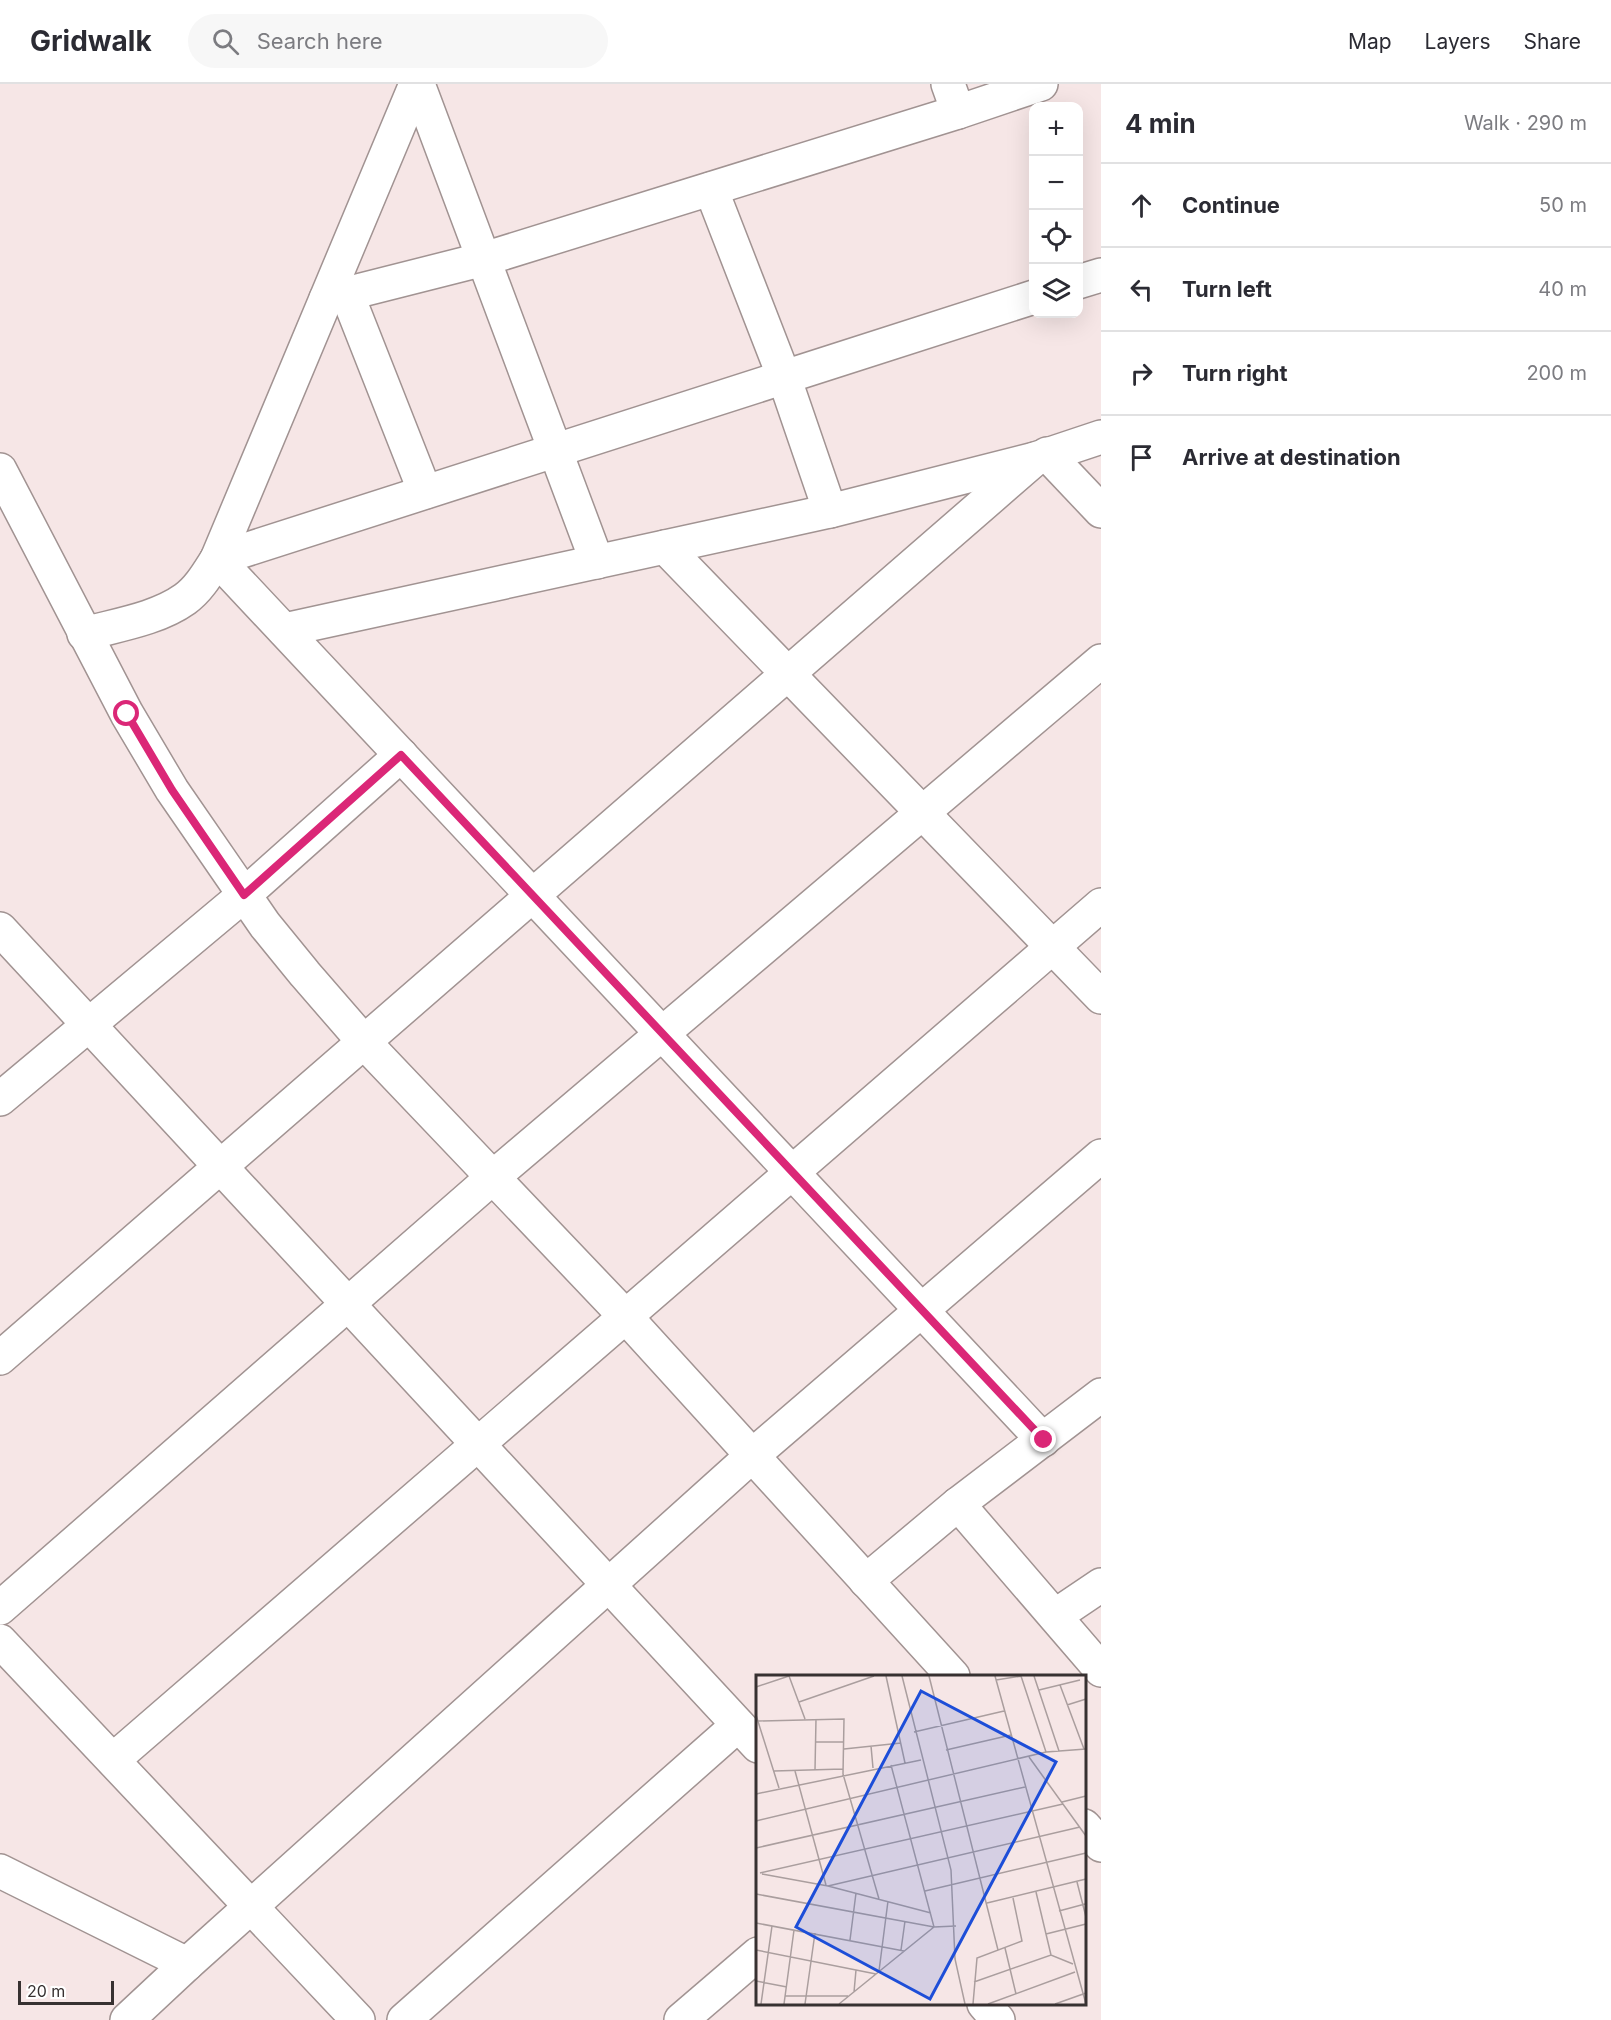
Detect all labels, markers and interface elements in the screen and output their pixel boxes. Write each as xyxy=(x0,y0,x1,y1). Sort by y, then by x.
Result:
search box xyxy=(188,14,608,68)
text: Gridwalk xyxy=(30,24,152,58)
icon: search xyxy=(209,25,242,58)
text: Search here xyxy=(257,28,382,54)
text: Map xyxy=(1348,29,1392,54)
text: Layers xyxy=(1425,29,1491,54)
text: Share xyxy=(1524,29,1581,54)
map controls xyxy=(1029,102,1083,318)
button: + xyxy=(1029,102,1083,156)
text: 4 min xyxy=(1125,108,1196,139)
text: Walk · 290 m xyxy=(1464,111,1587,135)
button: − xyxy=(1029,156,1083,210)
icon: ahead xyxy=(1125,189,1158,222)
text: Continue xyxy=(1182,192,1280,218)
text: 50 m xyxy=(1539,193,1587,217)
button: locate xyxy=(1029,210,1083,264)
button: layers xyxy=(1029,264,1083,318)
icon: left xyxy=(1125,273,1158,306)
text: Turn left xyxy=(1182,276,1272,302)
text: 40 m xyxy=(1538,277,1587,301)
icon: right xyxy=(1125,357,1158,390)
text: Turn right xyxy=(1182,360,1288,386)
text: 200 m xyxy=(1526,361,1587,385)
icon: arrive xyxy=(1125,441,1158,474)
text: Arrive at destination xyxy=(1182,444,1401,470)
route start xyxy=(113,700,139,726)
route end xyxy=(1030,1426,1056,1452)
inset map xyxy=(756,1675,1086,2005)
scale bar xyxy=(18,1978,114,2006)
text: 20 m xyxy=(27,1981,65,2001)

